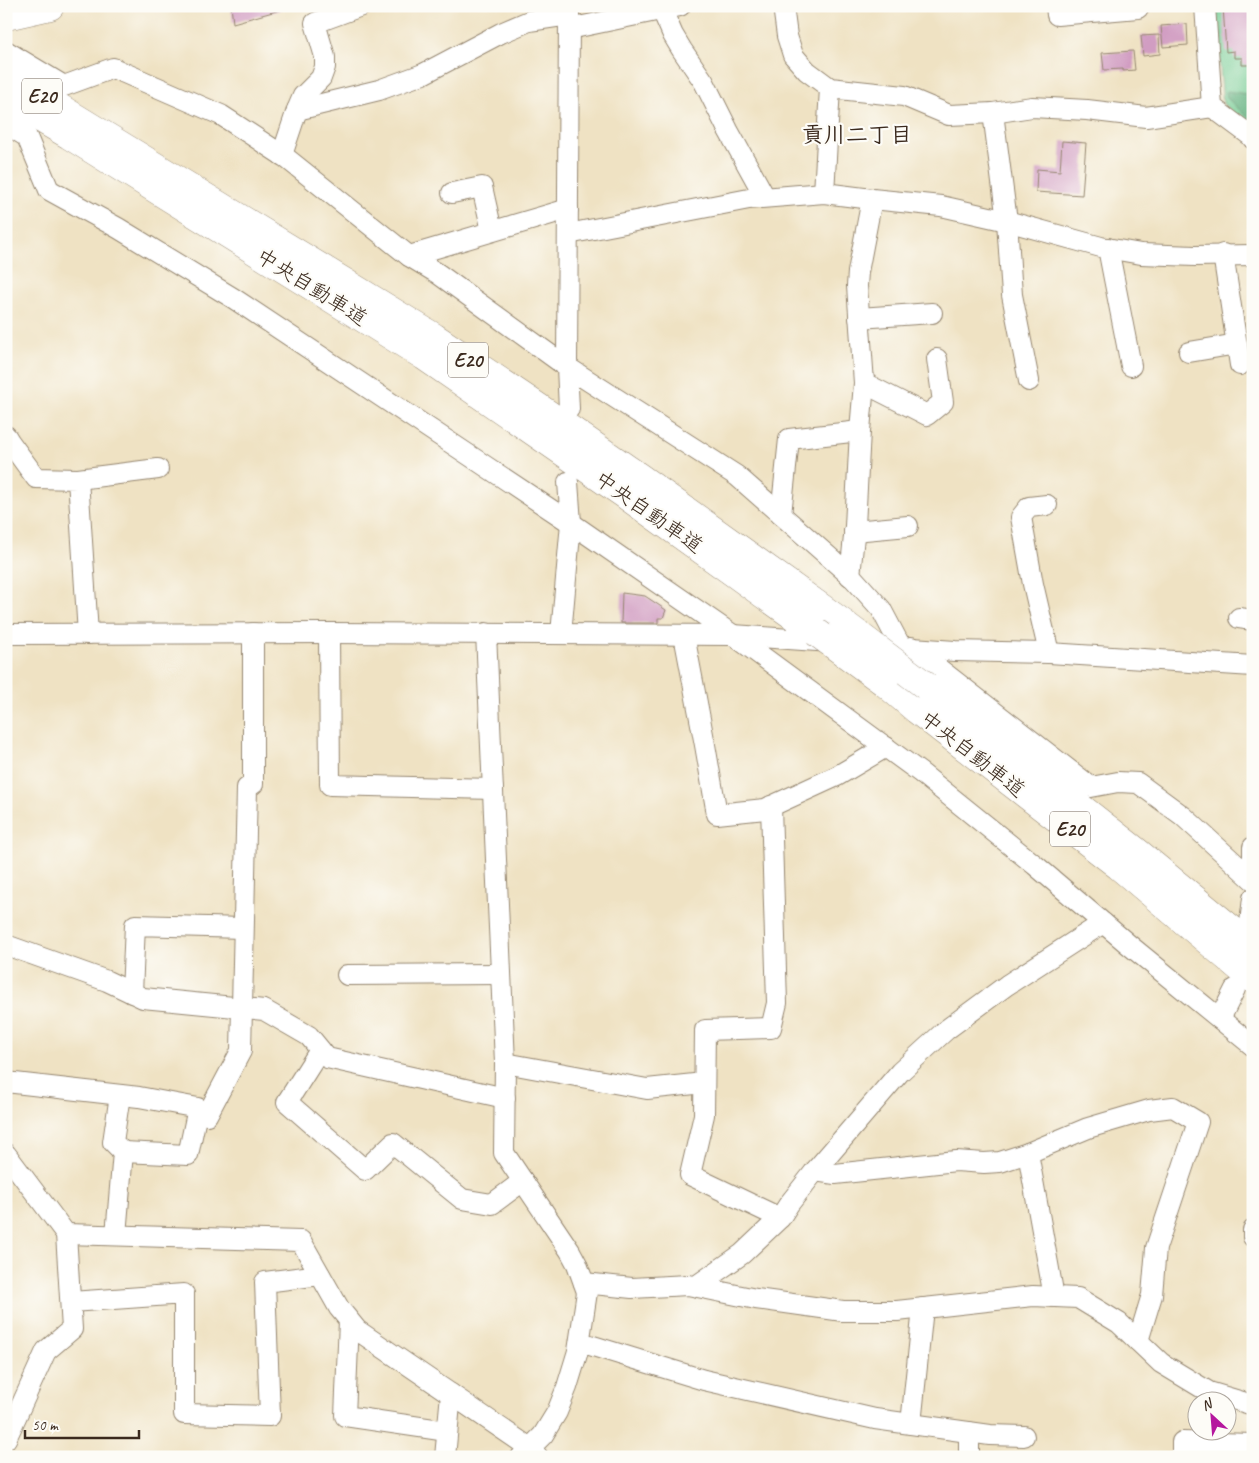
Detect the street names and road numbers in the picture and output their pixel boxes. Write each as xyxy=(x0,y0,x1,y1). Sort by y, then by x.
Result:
road number: E20 xyxy=(22,78,62,114)
street label: 中央自動車道 xyxy=(252,243,372,331)
road number: E20 xyxy=(448,342,488,378)
street label: 中央自動車道 xyxy=(590,465,708,559)
street label: 中央自動車道 xyxy=(915,705,1031,803)
road number: E20 xyxy=(1050,812,1090,846)

